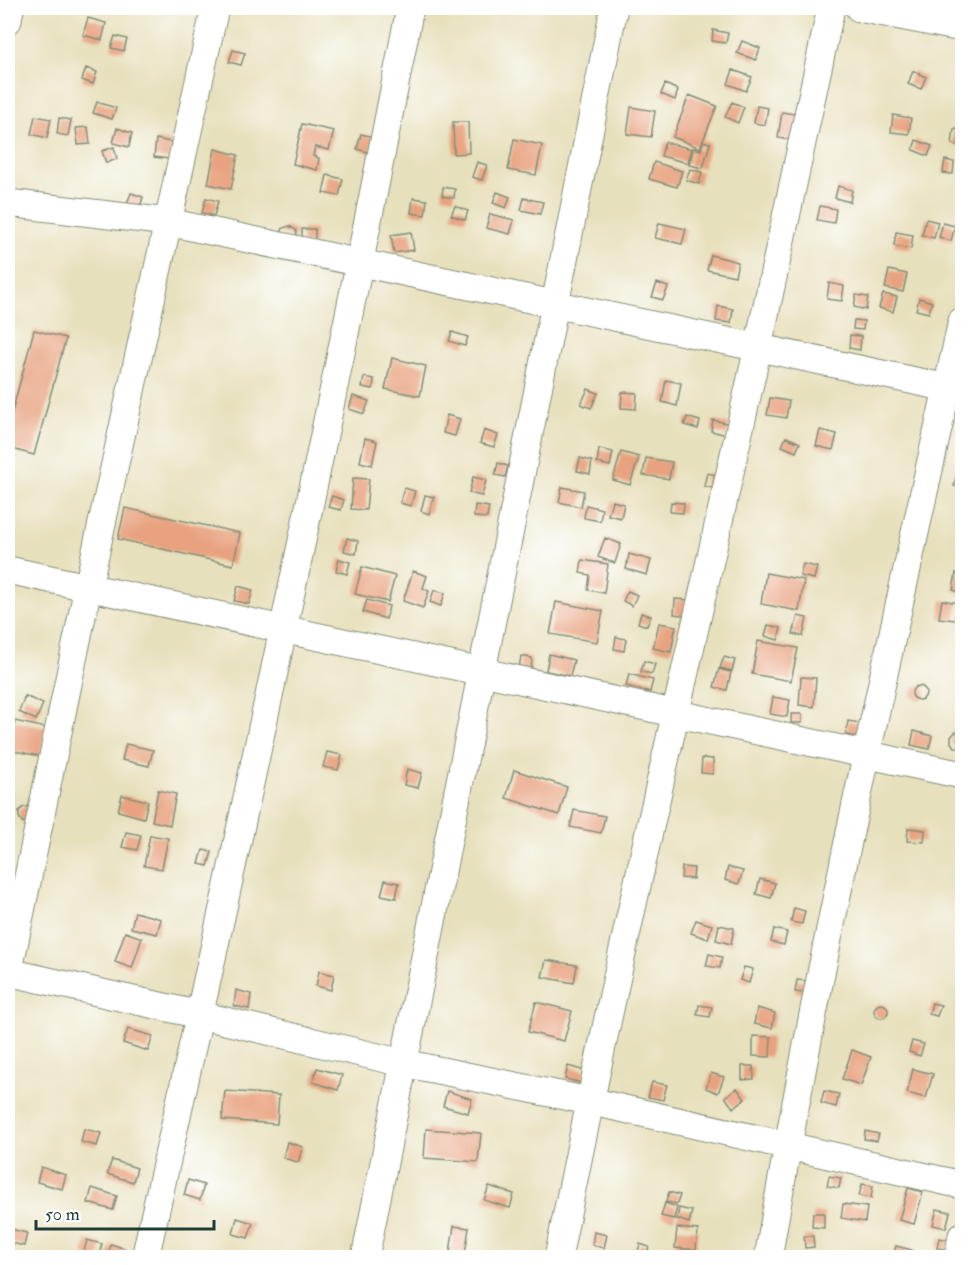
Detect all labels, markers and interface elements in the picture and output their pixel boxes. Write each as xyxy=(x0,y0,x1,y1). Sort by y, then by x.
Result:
scale bar xyxy=(36,1193,214,1231)
text: 50 m xyxy=(45,1203,80,1226)

